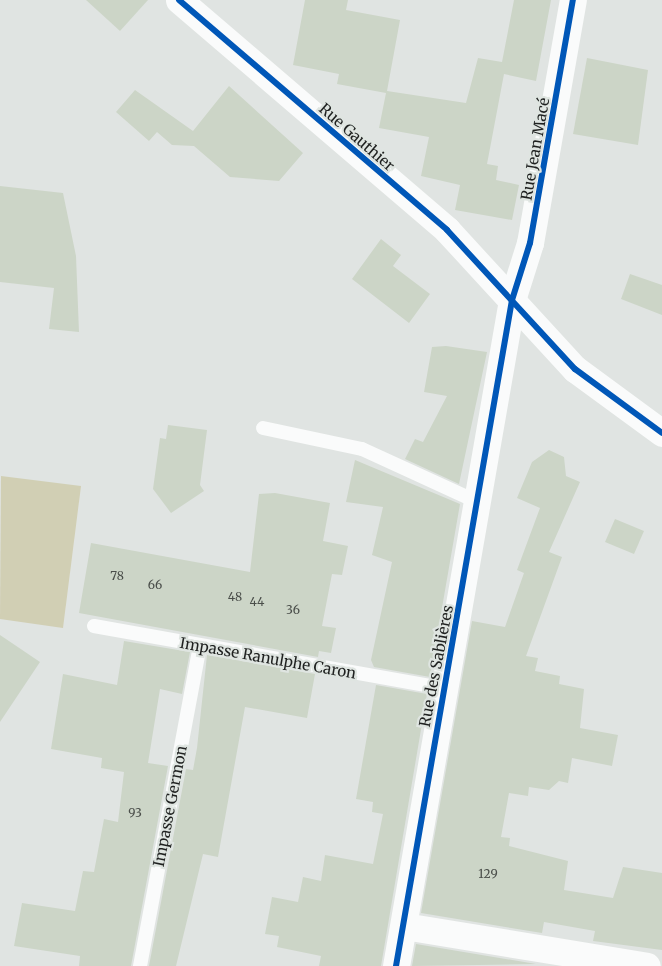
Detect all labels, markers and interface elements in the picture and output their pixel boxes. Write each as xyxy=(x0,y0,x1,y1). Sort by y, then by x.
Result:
street label: Rue Jean Macé xyxy=(517,96,553,202)
street label: Rue Gauthier xyxy=(316,99,398,175)
house number: 78 xyxy=(110,569,124,583)
house number: 66 xyxy=(148,578,162,592)
house number: 48 xyxy=(228,590,242,604)
house number: 44 xyxy=(250,595,264,609)
house number: 36 xyxy=(286,603,300,617)
street label: Rue des Sablières xyxy=(415,603,457,729)
street label: Impasse Ranulphe Caron xyxy=(178,634,358,682)
street label: Impasse Germon xyxy=(149,744,191,868)
house number: 93 xyxy=(128,806,142,820)
house number: 129 xyxy=(478,867,498,881)

